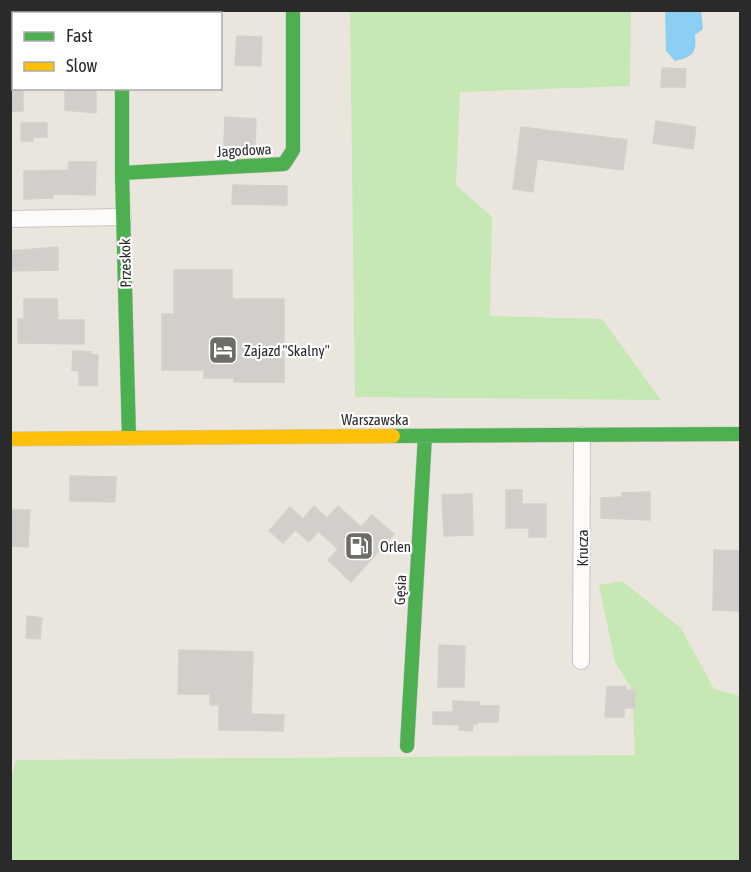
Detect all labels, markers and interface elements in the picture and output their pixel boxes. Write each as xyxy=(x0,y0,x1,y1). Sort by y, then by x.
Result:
legend xyxy=(12,12,222,90)
text: Fast xyxy=(66,25,93,46)
text: Slow xyxy=(66,55,97,76)
street label: Jagodowa xyxy=(216,140,272,160)
street label: Przeskok xyxy=(116,238,134,288)
hotel icon: Zajazd "Skalny" xyxy=(207,334,239,366)
place label: Zajazd "Skalny" xyxy=(244,342,330,359)
street label: Warszawska xyxy=(341,411,409,428)
fuel station icon: Orlen xyxy=(343,530,375,562)
street label: Krucza xyxy=(574,530,591,566)
place label: Orlen xyxy=(380,538,411,555)
street label: Gęsia xyxy=(391,574,409,606)

